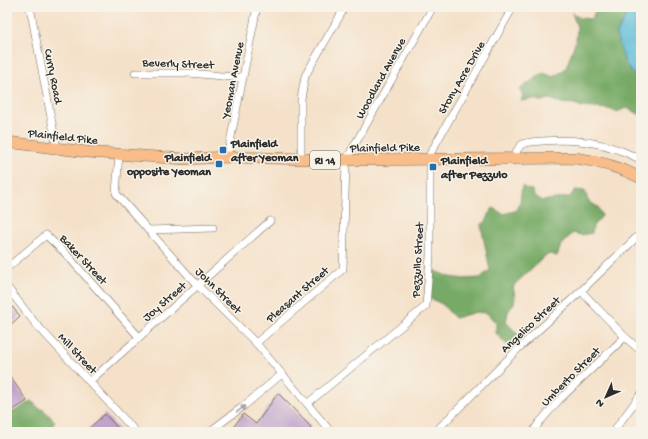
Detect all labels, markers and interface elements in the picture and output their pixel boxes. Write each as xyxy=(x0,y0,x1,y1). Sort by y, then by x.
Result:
street label: Woodland Avenue xyxy=(354,35,410,122)
street label: Stony Acre Drive xyxy=(436,38,490,117)
street label: Yeoman Avenue xyxy=(219,40,248,121)
street label: Curry Road xyxy=(40,48,64,106)
street label: Beverly Street xyxy=(141,57,215,73)
street label: Plainfield Pike xyxy=(26,127,99,149)
place label: Plainfield after Yeoman xyxy=(230,138,299,166)
street label: Plainfield Pike xyxy=(349,141,421,157)
marker: Plainfield after Yeoman xyxy=(218,145,228,155)
road number: RI 14 xyxy=(310,151,340,169)
place label: Plainfield opposite Yeoman xyxy=(126,152,213,180)
place label: Plainfield after Pezzulo xyxy=(440,155,508,183)
marker: Plainfield opposite Yeoman xyxy=(214,159,224,169)
marker: Plainfield after Pezzulo xyxy=(428,162,438,172)
street label: Pezzullo Street xyxy=(410,221,428,299)
street label: Baker Street xyxy=(55,232,110,289)
street label: Pleasant Street xyxy=(263,264,333,327)
street label: John Street xyxy=(192,265,244,318)
street label: Joy Street xyxy=(141,279,191,325)
street label: Angelico Street xyxy=(499,294,565,357)
street label: Mill Street xyxy=(54,331,100,379)
street label: Umberto Street xyxy=(539,344,605,410)
north arrow xyxy=(586,377,626,417)
text: N xyxy=(594,396,607,409)
one-way arrow xyxy=(235,405,246,413)

